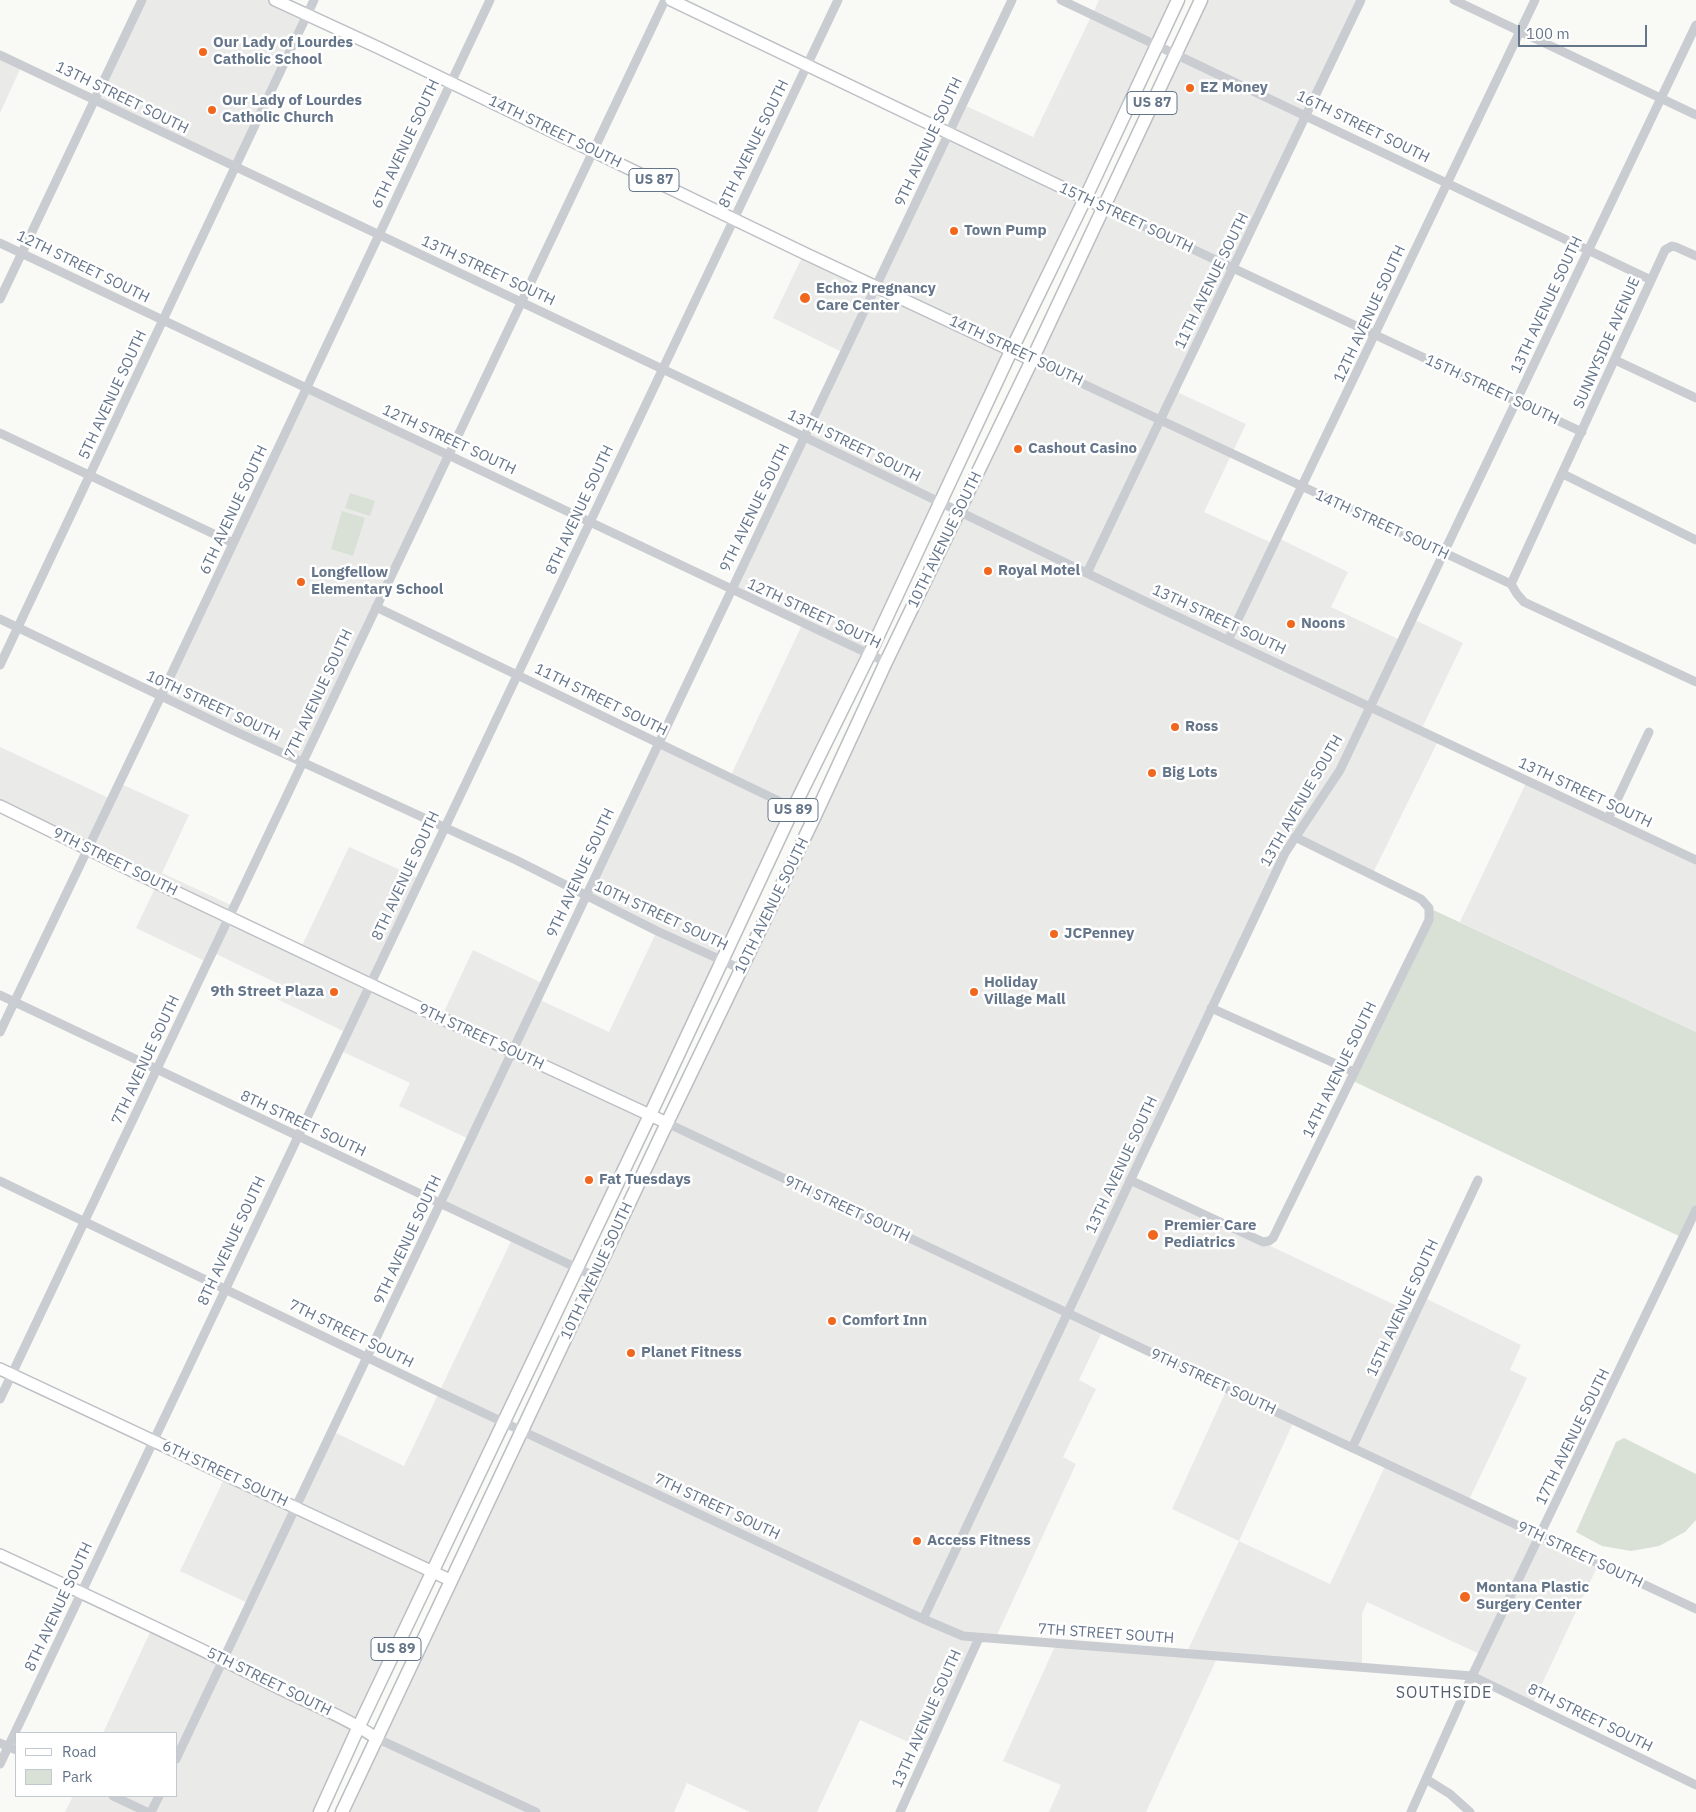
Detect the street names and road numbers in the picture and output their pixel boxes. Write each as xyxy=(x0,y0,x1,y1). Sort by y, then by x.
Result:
street label: 13TH STREET SOUTH xyxy=(53,58,191,138)
street label: 9TH AVENUE SOUTH xyxy=(891,75,967,209)
street label: 6TH AVENUE SOUTH xyxy=(368,77,444,211)
street label: 8TH AVENUE SOUTH xyxy=(715,77,793,211)
street label: 16TH STREET SOUTH xyxy=(1294,87,1432,167)
street label: 14TH STREET SOUTH xyxy=(486,92,624,172)
road number: US 87 xyxy=(1127,92,1177,115)
road number: US 87 xyxy=(629,168,679,192)
street label: 15TH STREET SOUTH xyxy=(1056,179,1196,257)
street label: 11TH AVENUE SOUTH xyxy=(1171,210,1253,352)
street label: 12TH STREET SOUTH xyxy=(14,227,152,307)
street label: 13TH STREET SOUTH xyxy=(418,232,558,310)
street label: 13TH AVENUE SOUTH xyxy=(1507,234,1587,376)
street label: 12TH AVENUE SOUTH xyxy=(1330,243,1410,385)
street label: SUNNYSIDE AVENUE xyxy=(1570,274,1644,412)
street label: 14TH STREET SOUTH xyxy=(946,312,1086,390)
street label: 5TH AVENUE SOUTH xyxy=(75,328,151,462)
street label: 15TH STREET SOUTH xyxy=(1422,351,1562,429)
street label: 12TH STREET SOUTH xyxy=(379,401,519,479)
street label: 13TH STREET SOUTH xyxy=(785,406,923,486)
street label: 9TH AVENUE SOUTH xyxy=(716,441,794,575)
street label: 6TH AVENUE SOUTH xyxy=(196,443,272,577)
street label: 8TH AVENUE SOUTH xyxy=(542,443,618,577)
street label: 10TH AVENUE SOUTH xyxy=(904,469,986,611)
street label: 14TH STREET SOUTH xyxy=(1312,486,1452,564)
street label: 12TH STREET SOUTH xyxy=(744,575,884,653)
street label: 13TH STREET SOUTH xyxy=(1149,581,1289,659)
street label: 7TH AVENUE SOUTH xyxy=(281,627,357,761)
street label: 11TH STREET SOUTH xyxy=(532,660,670,740)
street label: 10TH STREET SOUTH xyxy=(143,667,283,745)
street label: 13TH AVENUE SOUTH xyxy=(1257,732,1347,870)
street label: 13TH STREET SOUTH xyxy=(1515,754,1655,832)
road number: US 89 xyxy=(768,798,818,822)
street label: 9TH AVENUE SOUTH xyxy=(543,806,619,940)
street label: 8TH AVENUE SOUTH xyxy=(368,809,444,943)
street label: 9TH STREET SOUTH xyxy=(50,824,180,900)
street label: 10TH AVENUE SOUTH xyxy=(731,835,813,977)
street label: 10TH STREET SOUTH xyxy=(591,877,731,955)
street label: 7TH AVENUE SOUTH xyxy=(108,993,184,1127)
street label: 14TH AVENUE SOUTH xyxy=(1299,999,1381,1141)
street label: 9TH STREET SOUTH xyxy=(415,1000,547,1074)
street label: 8TH STREET SOUTH xyxy=(237,1087,369,1161)
street label: 13TH AVENUE SOUTH xyxy=(1082,1094,1162,1236)
street label: 9TH STREET SOUTH xyxy=(781,1172,913,1246)
street label: 9TH AVENUE SOUTH xyxy=(370,1173,446,1307)
street label: 8TH AVENUE SOUTH xyxy=(194,1174,270,1308)
street label: 10TH AVENUE SOUTH xyxy=(557,1200,637,1342)
street label: 15TH AVENUE SOUTH xyxy=(1363,1237,1443,1379)
street label: 7TH STREET SOUTH xyxy=(286,1296,416,1372)
street label: 9TH STREET SOUTH xyxy=(1147,1345,1279,1419)
street label: 17TH AVENUE SOUTH xyxy=(1532,1366,1614,1508)
street label: 6TH STREET SOUTH xyxy=(159,1437,291,1511)
street label: 7TH STREET SOUTH xyxy=(651,1470,783,1544)
street label: 9TH STREET SOUTH xyxy=(1514,1518,1646,1592)
street label: 8TH AVENUE SOUTH xyxy=(21,1540,97,1674)
street label: 7TH STREET SOUTH xyxy=(1037,1620,1175,1648)
road number: US 89 xyxy=(371,1638,421,1660)
street label: 5TH STREET SOUTH xyxy=(204,1644,334,1720)
street label: 13TH AVENUE SOUTH xyxy=(888,1647,966,1791)
street label: 8TH STREET SOUTH xyxy=(1525,1680,1655,1756)

